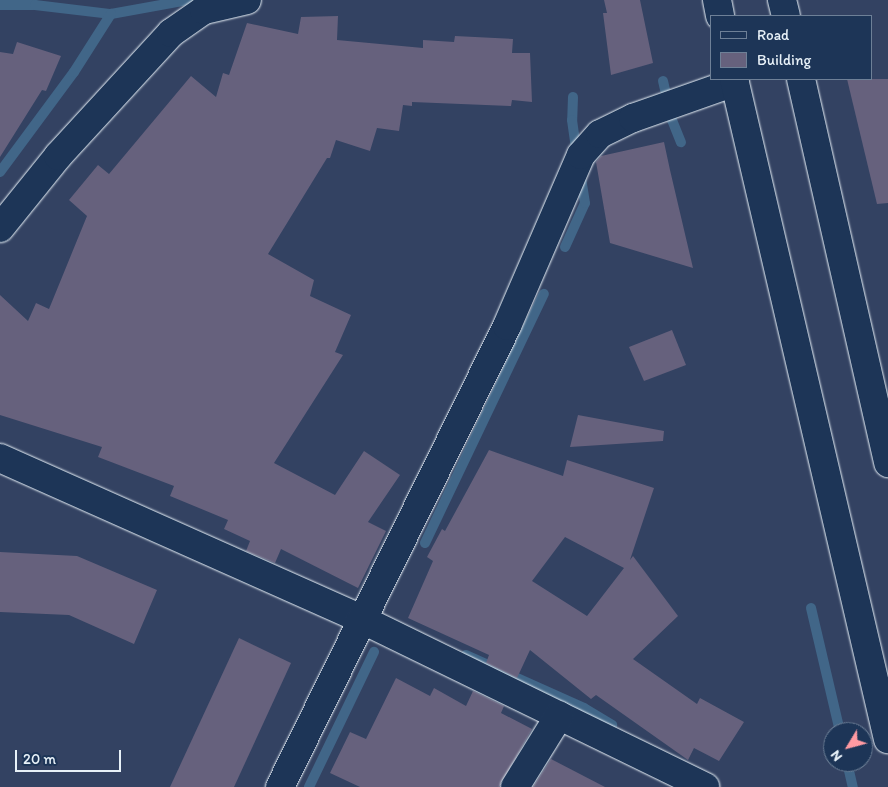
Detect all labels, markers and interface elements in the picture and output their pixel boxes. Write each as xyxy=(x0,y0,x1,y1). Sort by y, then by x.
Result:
legend xyxy=(710,15,873,80)
text: Road xyxy=(757,26,789,44)
text: Building xyxy=(757,51,811,69)
north arrow xyxy=(823,722,873,772)
scale bar xyxy=(18,740,124,772)
text: N xyxy=(827,747,846,765)
text: 20 m xyxy=(23,750,56,768)

